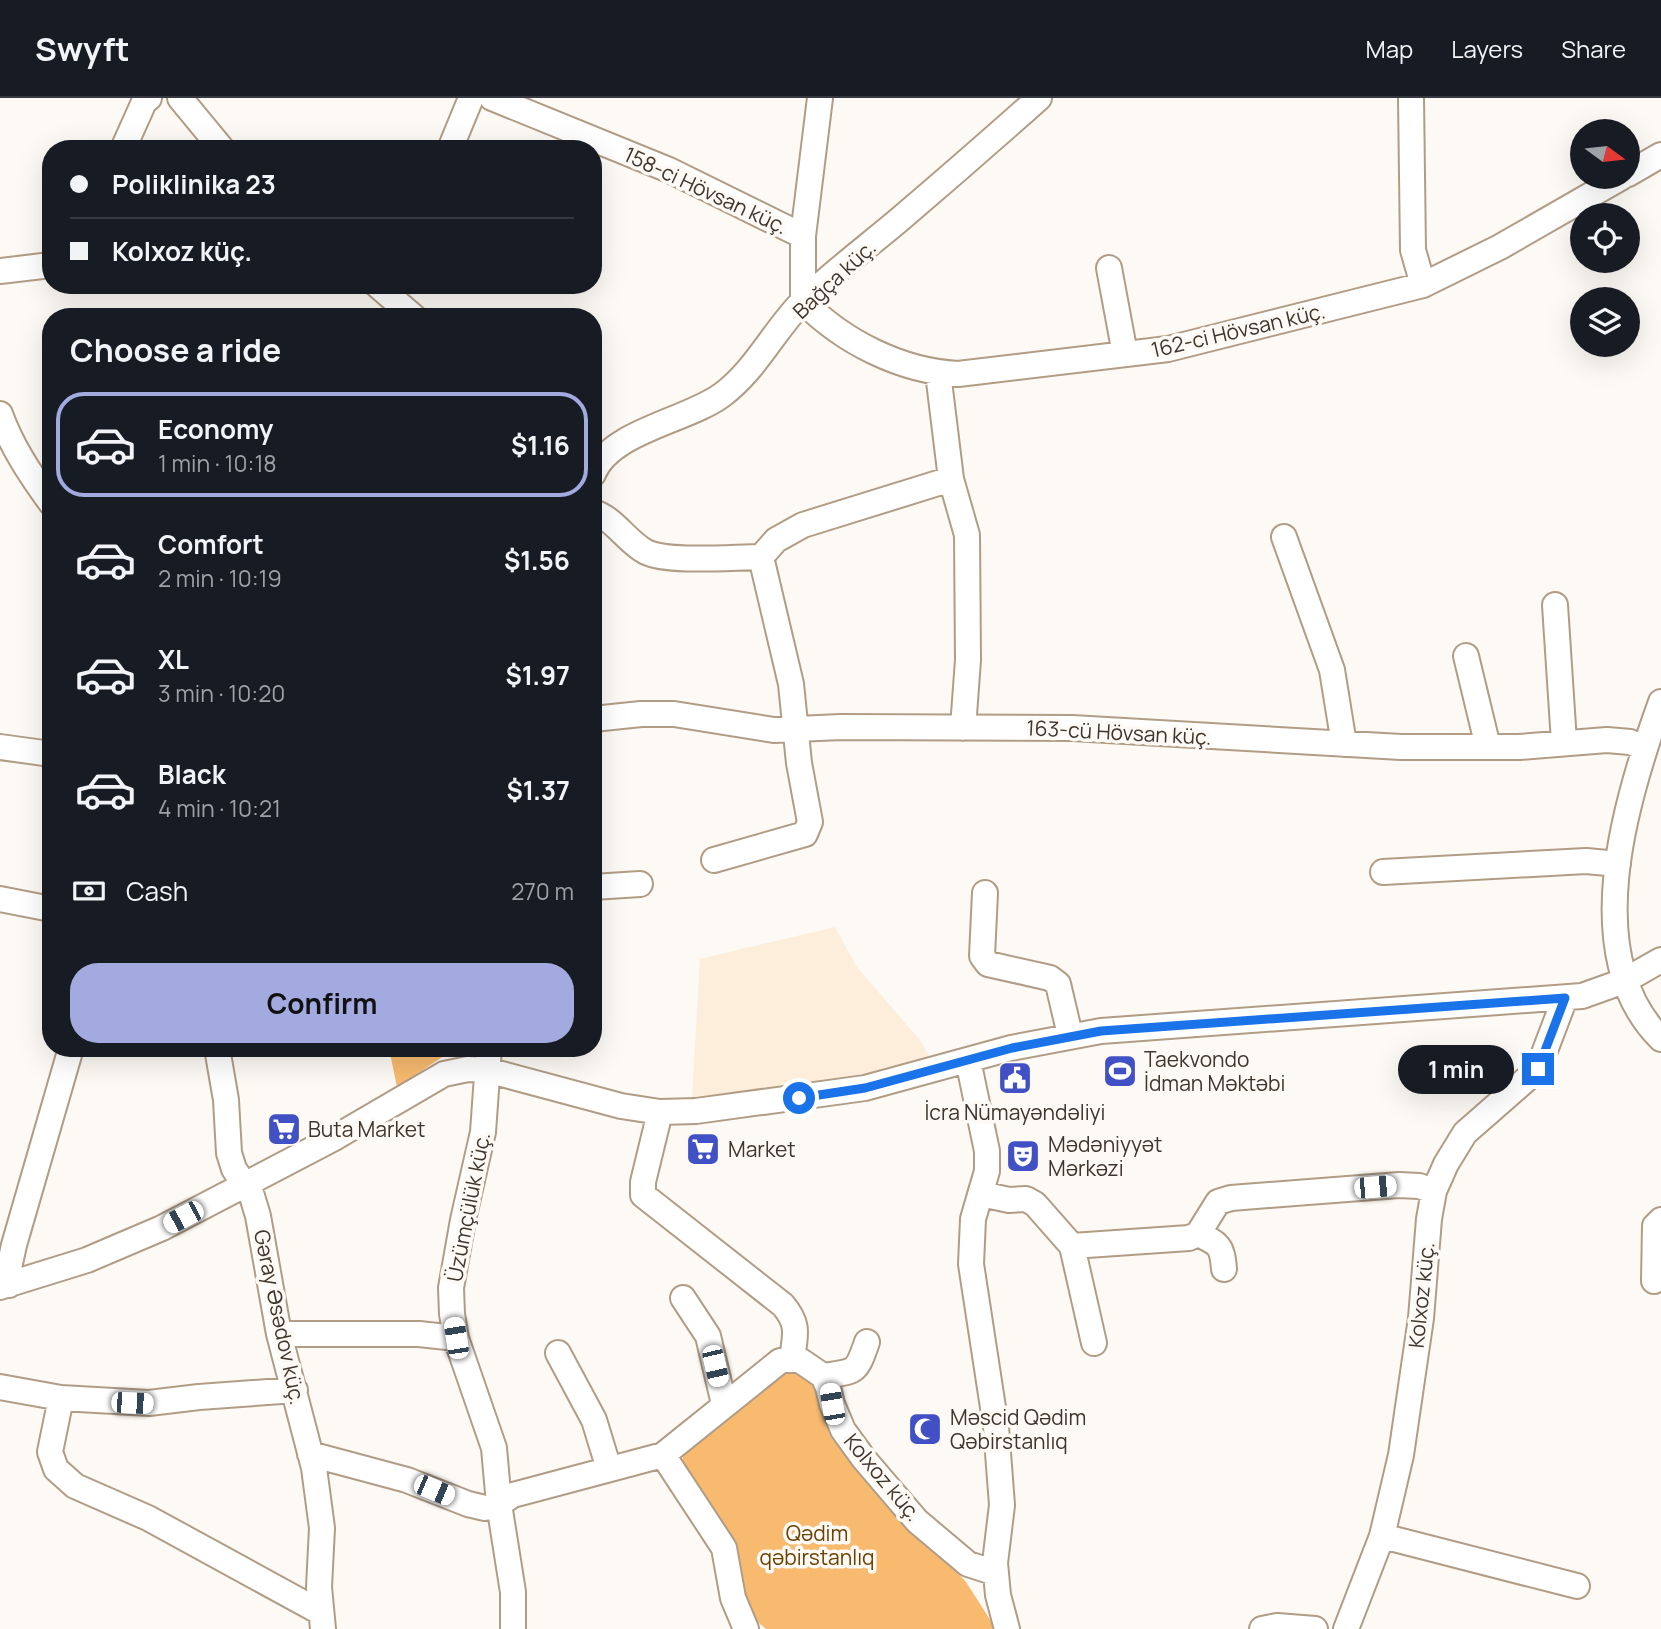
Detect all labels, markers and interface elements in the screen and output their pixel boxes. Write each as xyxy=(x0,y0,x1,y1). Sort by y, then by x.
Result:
text: Swyft xyxy=(35,26,130,71)
text: Map xyxy=(1366,32,1413,65)
text: Layers xyxy=(1451,32,1523,65)
text: Share xyxy=(1561,32,1626,65)
north arrow xyxy=(1570,119,1640,189)
map controls xyxy=(1570,119,1640,357)
street label: 158-ci Hövsan küç. xyxy=(620,140,792,240)
text: Poliklinika 23 xyxy=(112,166,276,202)
button: locate xyxy=(1570,203,1640,273)
text: Kolxoz küç. xyxy=(112,233,252,269)
street label: Bağça küç. xyxy=(786,233,882,325)
button: layers xyxy=(1570,287,1640,357)
street label: 162-ci Hövsan küç. xyxy=(1148,296,1328,364)
text: Choose a ride xyxy=(70,328,281,372)
text: Economy xyxy=(158,411,273,447)
icon: car xyxy=(74,413,137,476)
text: $1.16 xyxy=(511,427,570,463)
text: 1 min · 10:18 xyxy=(158,447,277,479)
text: Comfort xyxy=(158,526,264,562)
icon: car xyxy=(74,528,137,591)
text: $1.56 xyxy=(504,542,570,578)
text: 2 min · 10:19 xyxy=(158,562,282,594)
text: XL xyxy=(158,641,189,677)
icon: car xyxy=(74,643,137,706)
text: $1.97 xyxy=(505,657,570,693)
text: 3 min · 10:20 xyxy=(158,677,285,709)
street label: 163-cü Hövsan küç. xyxy=(1026,713,1212,751)
text: Black xyxy=(158,756,226,792)
icon: car xyxy=(74,758,137,821)
text: $1.37 xyxy=(506,772,570,808)
text: 4 min · 10:21 xyxy=(158,792,281,824)
icon: cash xyxy=(70,872,108,910)
text: Cash xyxy=(126,873,188,909)
text: 270 m xyxy=(511,875,574,907)
button: Confirm xyxy=(70,963,574,1043)
callout: 1 min xyxy=(1398,1044,1514,1094)
place label: Taekvondo İdman Məktəbi xyxy=(1144,1045,1285,1097)
sports icon: Taekvondo İdman Məktəbi xyxy=(1101,1052,1139,1090)
text: 1 min xyxy=(1428,1053,1484,1085)
route end xyxy=(1522,1053,1554,1085)
public building icon: İcra Nümayəndəliyi xyxy=(996,1059,1034,1097)
route start xyxy=(783,1082,815,1114)
place label: İcra Nümayəndəliyi xyxy=(924,1098,1106,1126)
supermarket icon: Buta Market xyxy=(265,1110,303,1148)
place label: Buta Market xyxy=(308,1115,425,1143)
street label: Üzümçülük küç. xyxy=(440,1130,496,1284)
supermarket icon: Market xyxy=(684,1130,722,1168)
place label: Mədəniyyət Mərkəzi xyxy=(1048,1130,1162,1182)
place label: Market xyxy=(728,1135,796,1163)
theatre icon: Mədəniyyət Mərkəzi xyxy=(1004,1137,1042,1175)
car xyxy=(1354,1175,1397,1199)
car xyxy=(160,1198,207,1236)
street label: Gəray Əsədov küç. xyxy=(248,1227,312,1407)
street label: Kolxoz küç. xyxy=(1402,1241,1440,1349)
car xyxy=(443,1316,470,1360)
car xyxy=(701,1343,730,1389)
car xyxy=(819,1381,846,1427)
car xyxy=(111,1392,154,1414)
place label: Məscid Qədim Qəbirstanlıq xyxy=(950,1403,1086,1455)
mosque icon: Məscid Qədim Qəbirstanlıq xyxy=(906,1410,944,1448)
street label: Kolxoz küç. xyxy=(838,1427,928,1527)
car xyxy=(411,1472,458,1508)
park label: Qədim qəbirstanlıq xyxy=(759,1519,875,1571)

